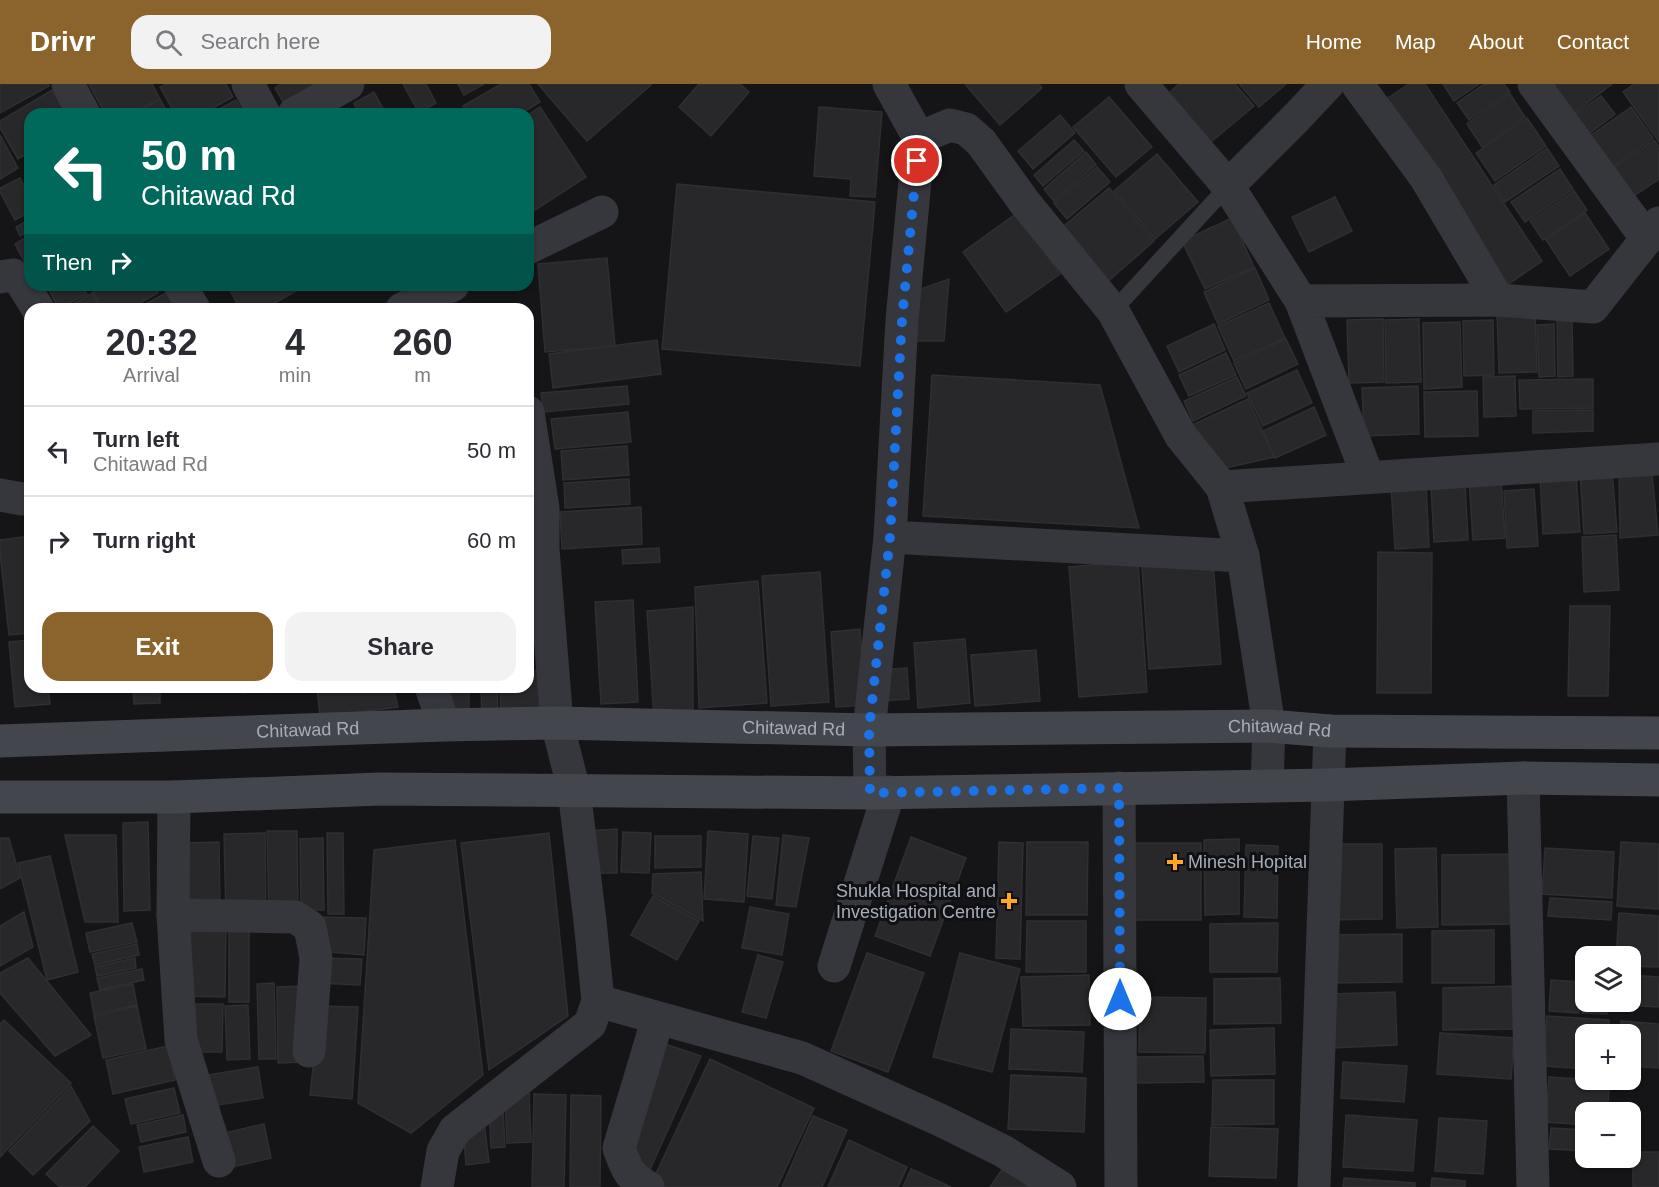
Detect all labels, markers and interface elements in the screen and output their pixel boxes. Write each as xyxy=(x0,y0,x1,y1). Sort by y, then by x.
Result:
search box xyxy=(131,15,551,69)
text: Drivr xyxy=(30,26,95,57)
icon: search xyxy=(152,26,185,59)
text: Search here xyxy=(200,29,320,54)
text: Home xyxy=(1306,30,1362,53)
text: Map xyxy=(1395,30,1436,53)
text: About xyxy=(1469,30,1524,53)
text: Contact xyxy=(1557,30,1629,53)
icon: left xyxy=(42,132,120,210)
text: 50 m xyxy=(141,132,237,179)
pin xyxy=(891,135,942,186)
icon: arrive xyxy=(900,144,933,177)
text: Chitawad Rd xyxy=(141,181,296,211)
icon: right xyxy=(104,246,137,279)
text: Then xyxy=(42,250,92,275)
text: 20:32 xyxy=(105,322,197,363)
text: 4 xyxy=(285,322,305,363)
text: 260 xyxy=(392,322,453,363)
text: Arrival xyxy=(123,364,180,386)
text: min xyxy=(279,364,311,386)
text: m xyxy=(414,364,431,386)
text: Turn left xyxy=(93,427,179,452)
icon: left xyxy=(42,435,75,468)
text: 50 m xyxy=(467,438,516,463)
text: Chitawad Rd xyxy=(93,453,208,475)
icon: right xyxy=(42,525,75,558)
text: Turn right xyxy=(93,528,195,553)
text: 60 m xyxy=(467,528,516,553)
button: Exit xyxy=(42,612,273,681)
button: Share xyxy=(285,612,516,681)
street label: Chitawad Rd xyxy=(1228,716,1332,741)
street label: Chitawad Rd xyxy=(742,717,845,739)
street label: Chitawad Rd xyxy=(256,718,360,742)
place label: Minesh Hopital xyxy=(1188,852,1307,872)
marker: Minesh Hopital xyxy=(1166,853,1184,871)
place label: Shukla Hospital and Investigation Centre xyxy=(836,881,996,922)
marker: Shukla Hospital and Investigation Centre xyxy=(1000,892,1018,910)
map controls xyxy=(1575,946,1641,1168)
button: layers xyxy=(1575,946,1641,1012)
position arrow xyxy=(1088,967,1152,1031)
button: + xyxy=(1575,1024,1641,1090)
button: − xyxy=(1575,1102,1641,1168)

